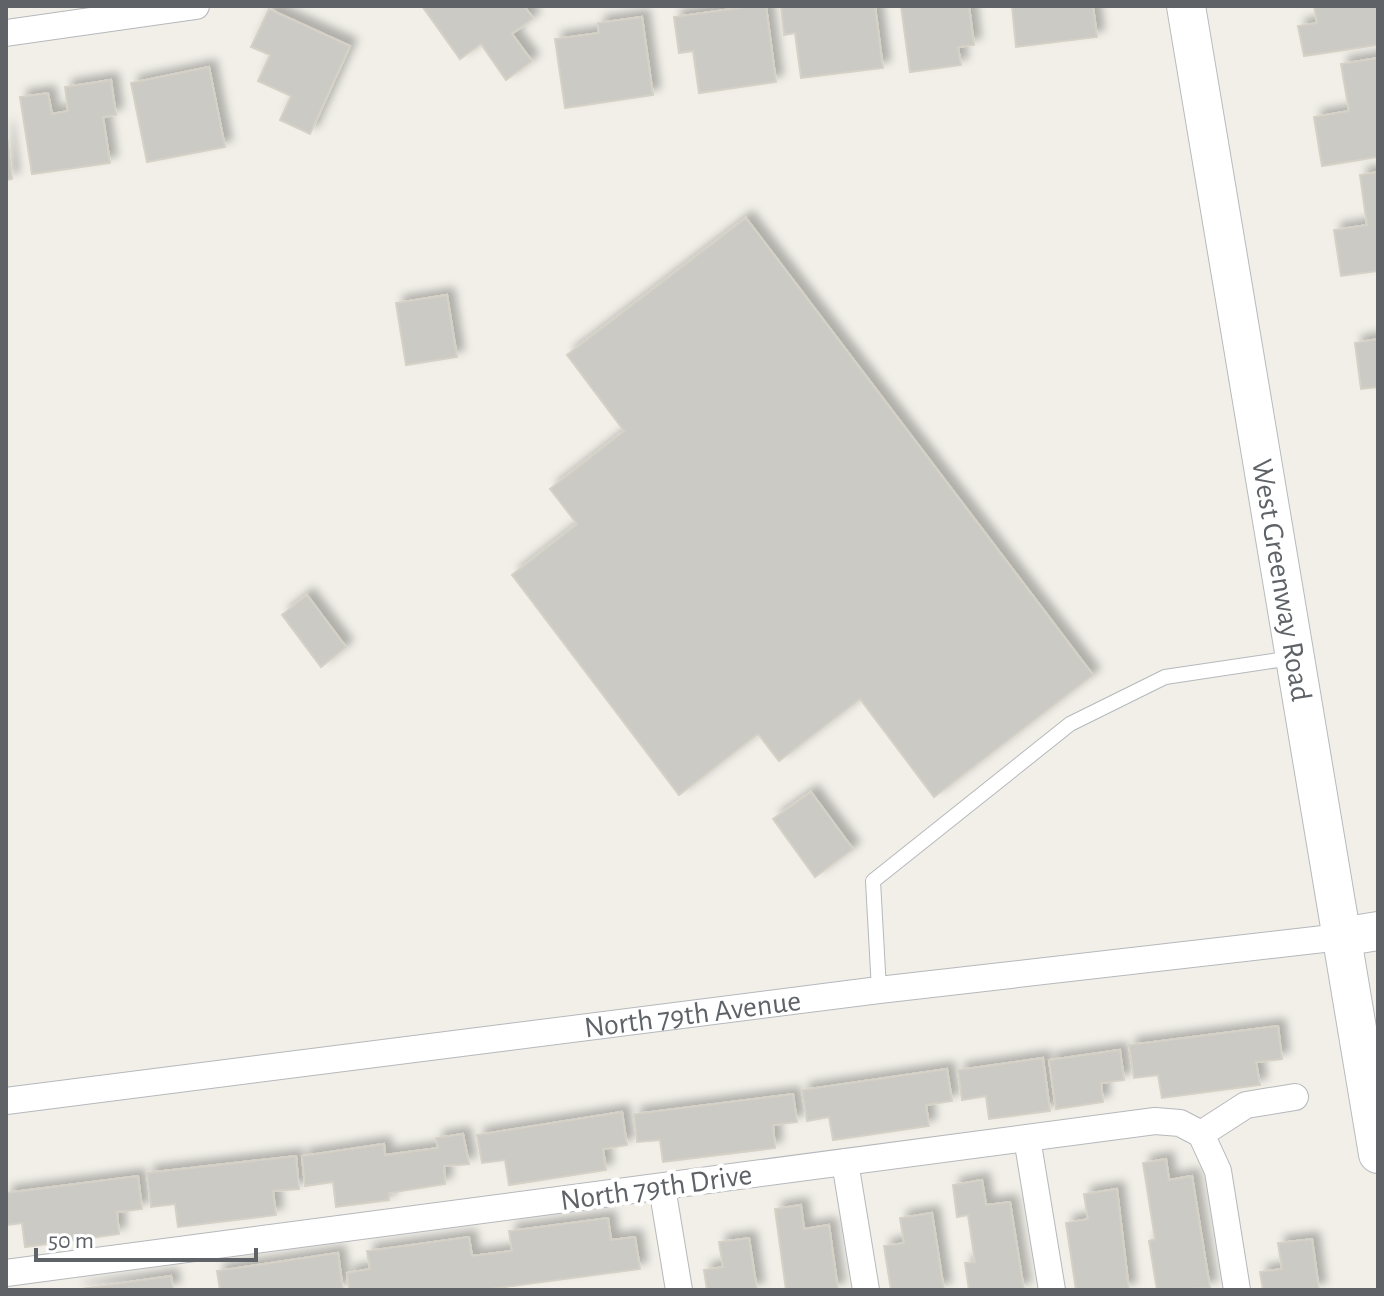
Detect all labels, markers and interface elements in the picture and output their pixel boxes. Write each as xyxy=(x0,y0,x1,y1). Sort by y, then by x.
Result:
street label: West Greenway Road xyxy=(1246,457,1316,704)
street label: North 79th Avenue xyxy=(582,986,803,1043)
street label: North 79th Drive xyxy=(558,1160,754,1216)
scale bar xyxy=(36,1212,256,1262)
text: 50 m xyxy=(48,1229,94,1253)

